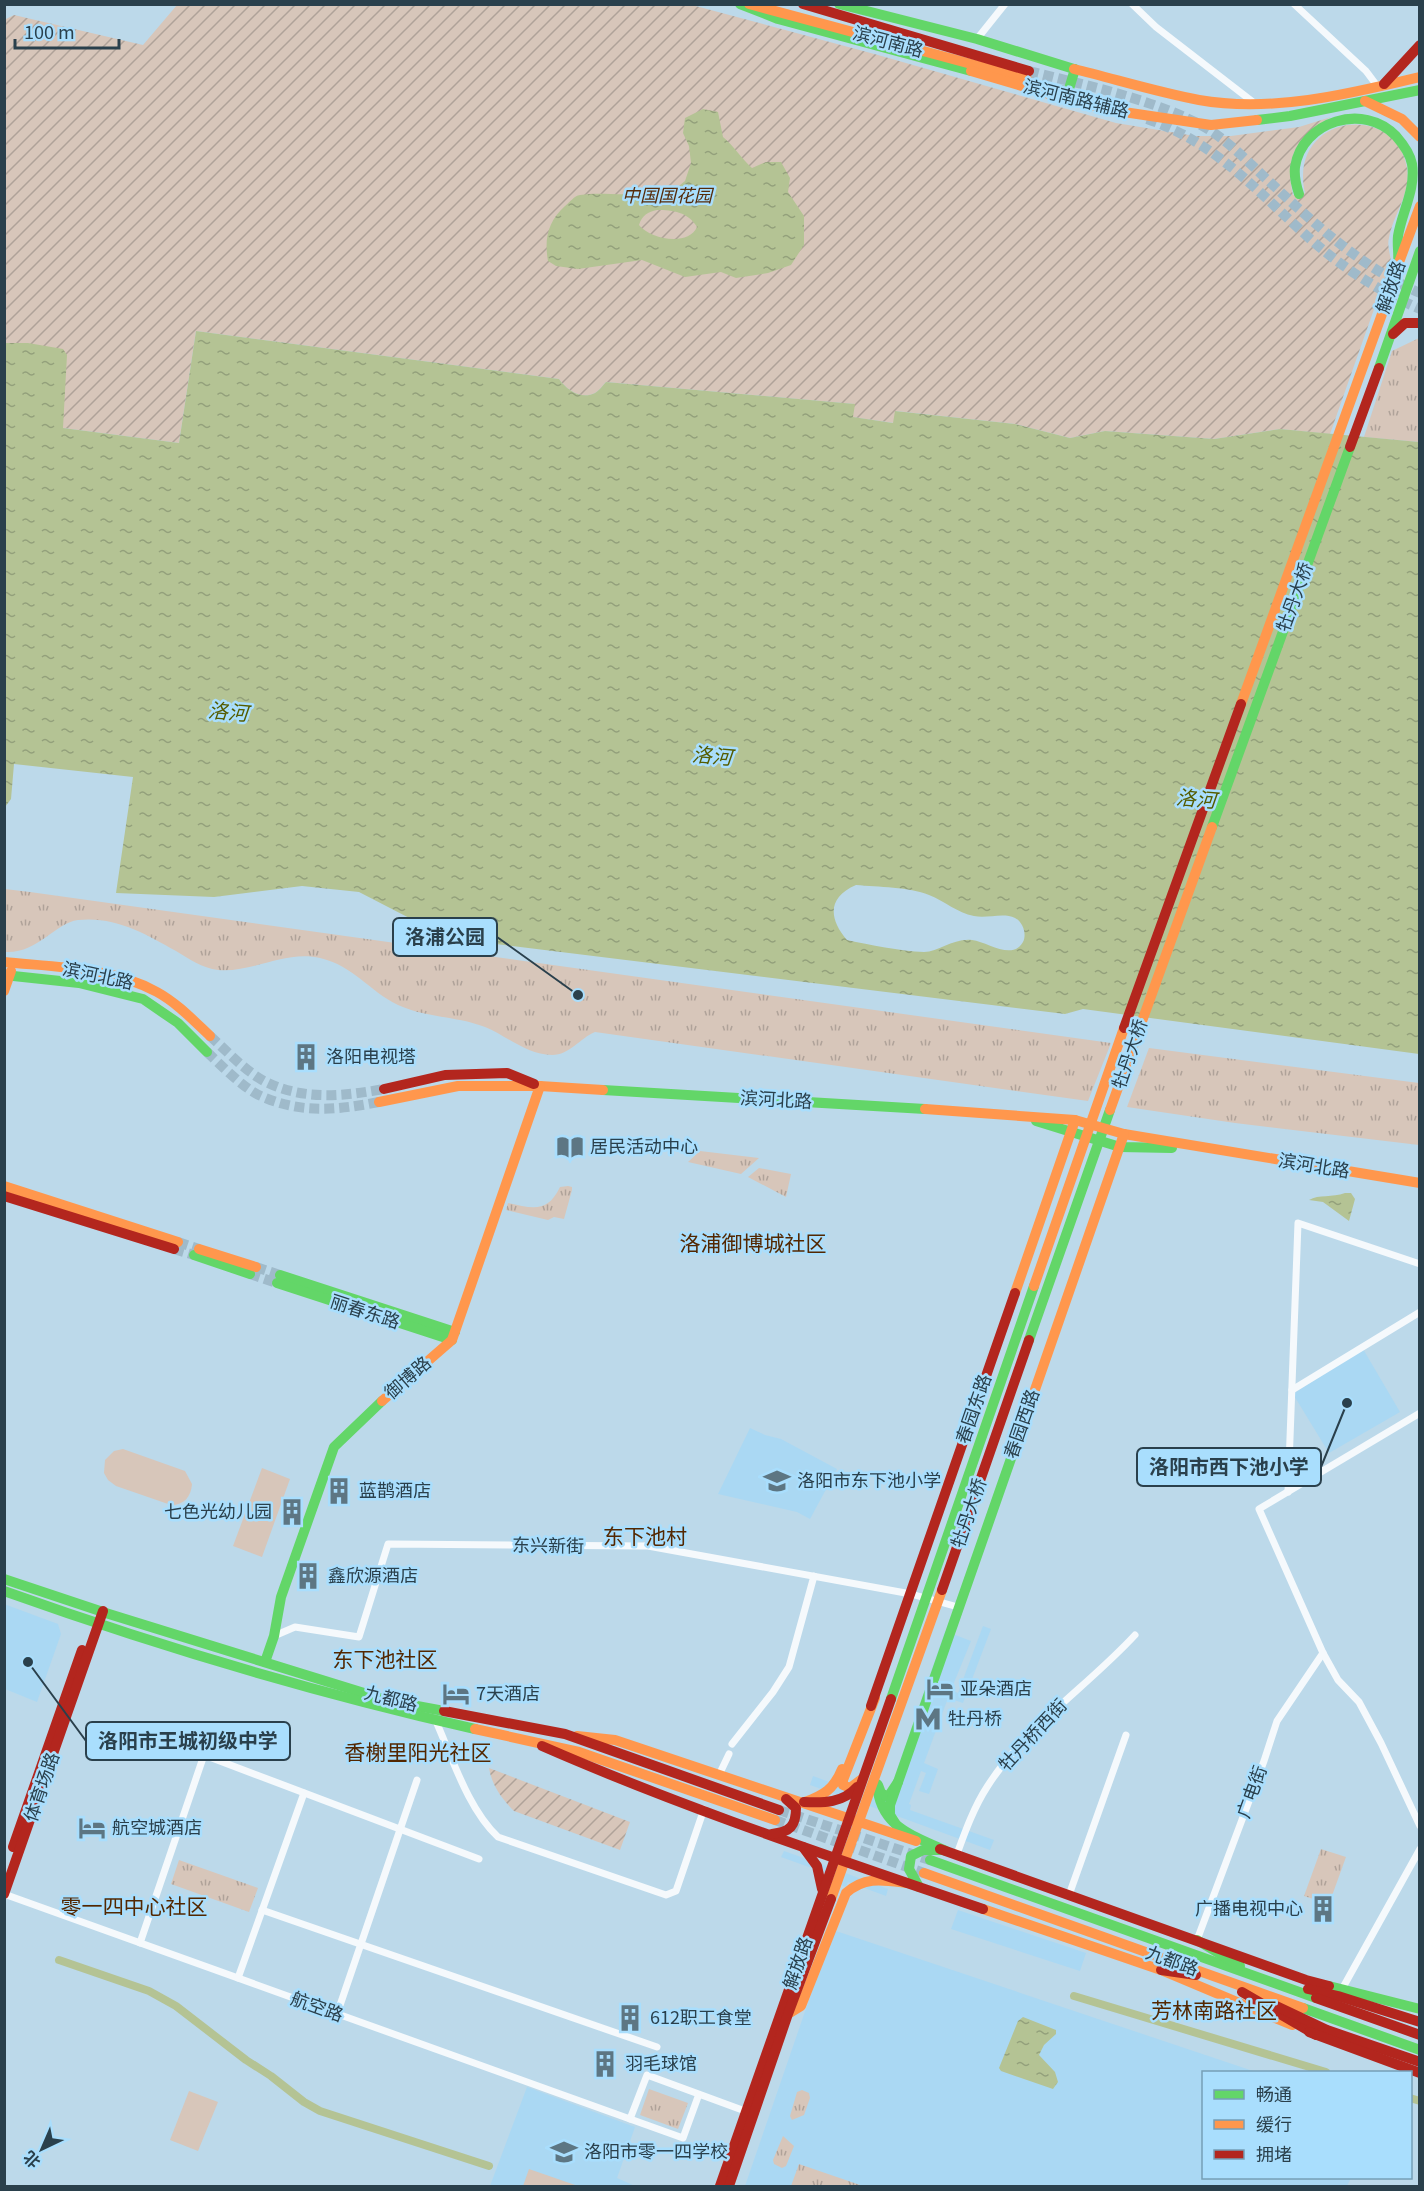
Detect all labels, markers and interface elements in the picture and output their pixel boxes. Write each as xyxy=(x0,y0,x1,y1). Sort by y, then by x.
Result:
scale bar xyxy=(15,12,118,50)
text: 100 m xyxy=(24,18,75,44)
street label: 滨河南路 xyxy=(850,18,927,62)
street label: 滨河南路辅路 xyxy=(1021,71,1132,123)
park label: 中国国花园 xyxy=(622,181,715,207)
street label: 解放路 xyxy=(1368,257,1410,316)
street label: 牡丹大桥 xyxy=(1269,558,1318,635)
water label: 洛河 xyxy=(207,694,253,727)
water label: 洛河 xyxy=(691,738,737,771)
water label: 洛河 xyxy=(1175,781,1221,814)
callout: 洛浦公园 xyxy=(393,918,497,956)
text: 洛浦公园 xyxy=(405,921,485,950)
street label: 滨河北路 xyxy=(60,954,136,994)
street label: 牡丹大桥 xyxy=(1104,1015,1152,1092)
building icon: 洛阳电视塔 xyxy=(291,1042,321,1072)
place label: 洛阳电视塔 xyxy=(326,1042,416,1068)
street label: 滨河北路 xyxy=(739,1083,813,1113)
library icon: 居民活动中心 xyxy=(555,1132,585,1162)
place label: 居民活动中心 xyxy=(590,1132,698,1158)
street label: 滨河北路 xyxy=(1277,1146,1352,1182)
district label: 洛浦御博城社区 xyxy=(680,1227,827,1257)
street label: 丽春东路 xyxy=(327,1287,404,1334)
street label: 御博路 xyxy=(378,1349,436,1404)
street label: 春园东路 xyxy=(948,1370,996,1447)
street label: 春园西路 xyxy=(996,1385,1044,1462)
callout: 洛阳市西下池小学 xyxy=(1137,1448,1321,1486)
text: 洛阳市西下池小学 xyxy=(1149,1451,1309,1480)
school or university icon: 洛阳市东下池小学 xyxy=(762,1466,792,1496)
place label: 洛阳市东下池小学 xyxy=(797,1466,941,1492)
street label: 牡丹大桥 xyxy=(943,1474,991,1551)
building icon: 蓝鹊酒店 xyxy=(324,1476,354,1506)
place label: 蓝鹊酒店 xyxy=(359,1476,431,1502)
place label: 七色光幼儿园 xyxy=(164,1497,272,1523)
building icon: 七色光幼儿园 xyxy=(277,1497,307,1527)
district label: 东下池村 xyxy=(603,1520,687,1550)
street label: 东兴新街 xyxy=(512,1530,584,1558)
building icon: 鑫欣源酒店 xyxy=(293,1561,323,1591)
place label: 鑫欣源酒店 xyxy=(328,1561,418,1587)
district label: 东下池社区 xyxy=(333,1643,438,1673)
hotel icon: 亚朵酒店 xyxy=(925,1674,955,1704)
place label: 亚朵酒店 xyxy=(960,1674,1032,1700)
street label: 九都路 xyxy=(362,1678,421,1716)
hotel icon: 7天酒店 xyxy=(441,1679,471,1709)
place label: 7天酒店 xyxy=(476,1679,540,1705)
street label: 牡丹桥西街 xyxy=(991,1692,1072,1775)
metro station icon: 牡丹桥 xyxy=(913,1704,943,1734)
place label: 牡丹桥 xyxy=(948,1704,1002,1730)
callout: 洛阳市王城初级中学 xyxy=(86,1722,290,1760)
text: 洛阳市王城初级中学 xyxy=(98,1725,278,1754)
district label: 香榭里阳光社区 xyxy=(345,1736,492,1766)
street label: 体育场路 xyxy=(16,1748,64,1825)
street label: 广电街 xyxy=(1229,1761,1272,1821)
hotel icon: 航空城酒店 xyxy=(77,1813,107,1843)
place label: 航空城酒店 xyxy=(112,1813,202,1839)
district label: 零一四中心社区 xyxy=(61,1890,208,1920)
place label: 广播电视中心 xyxy=(1195,1894,1303,1920)
building icon: 广播电视中心 xyxy=(1308,1894,1338,1924)
street label: 解放路 xyxy=(775,1933,817,1992)
street label: 九都路 xyxy=(1143,1938,1203,1981)
street label: 航空路 xyxy=(288,1984,348,2027)
district label: 芳林南路社区 xyxy=(1151,1994,1277,2024)
building icon: 612职工食堂 xyxy=(615,2003,645,2033)
place label: 612职工食堂 xyxy=(650,2003,752,2029)
building icon: 羽毛球馆 xyxy=(590,2049,620,2079)
place label: 羽毛球馆 xyxy=(625,2049,697,2075)
legend xyxy=(1202,2071,1412,2179)
text: 畅通 xyxy=(1256,2080,1292,2106)
text: 缓行 xyxy=(1256,2110,1292,2136)
north arrow xyxy=(12,2119,72,2179)
school or university icon: 洛阳市零一四学校 xyxy=(549,2137,579,2167)
place label: 洛阳市零一四学校 xyxy=(584,2137,728,2163)
text: 拥堵 xyxy=(1256,2140,1292,2166)
text: 北 xyxy=(17,2146,45,2175)

